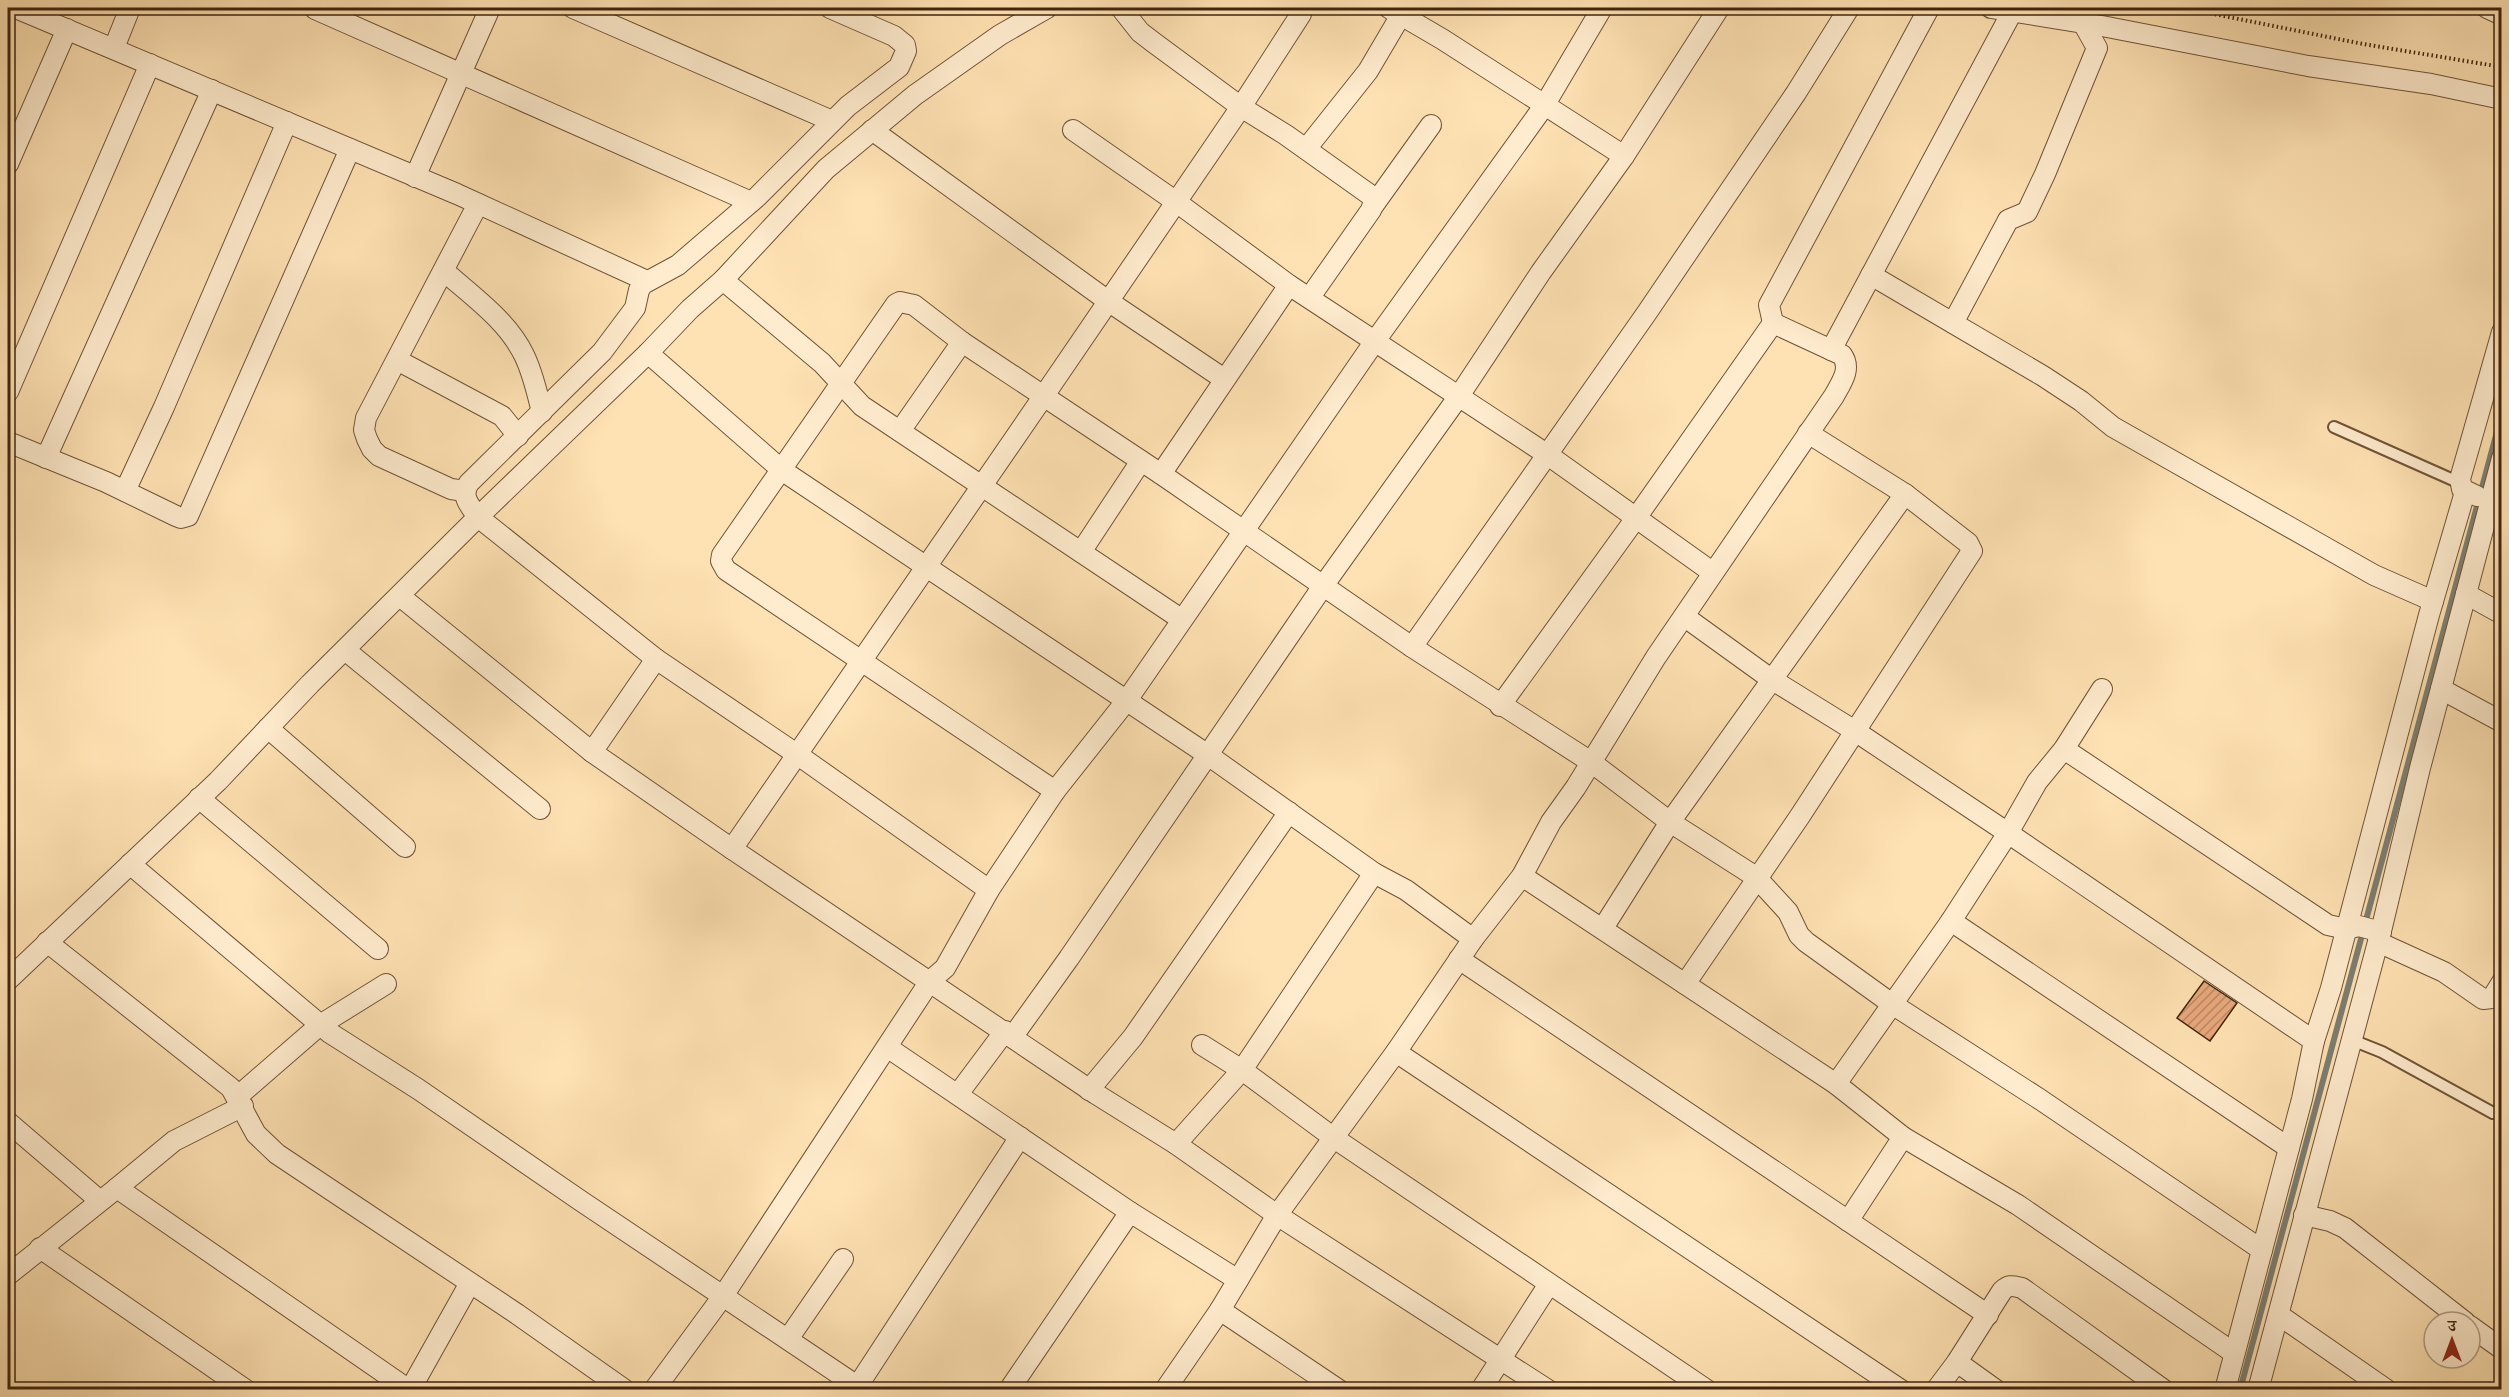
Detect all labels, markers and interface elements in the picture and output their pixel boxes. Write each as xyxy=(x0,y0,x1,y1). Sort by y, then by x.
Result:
north arrow xyxy=(2422,1310,2482,1370)
text: उ xyxy=(2447,1316,2458,1336)

